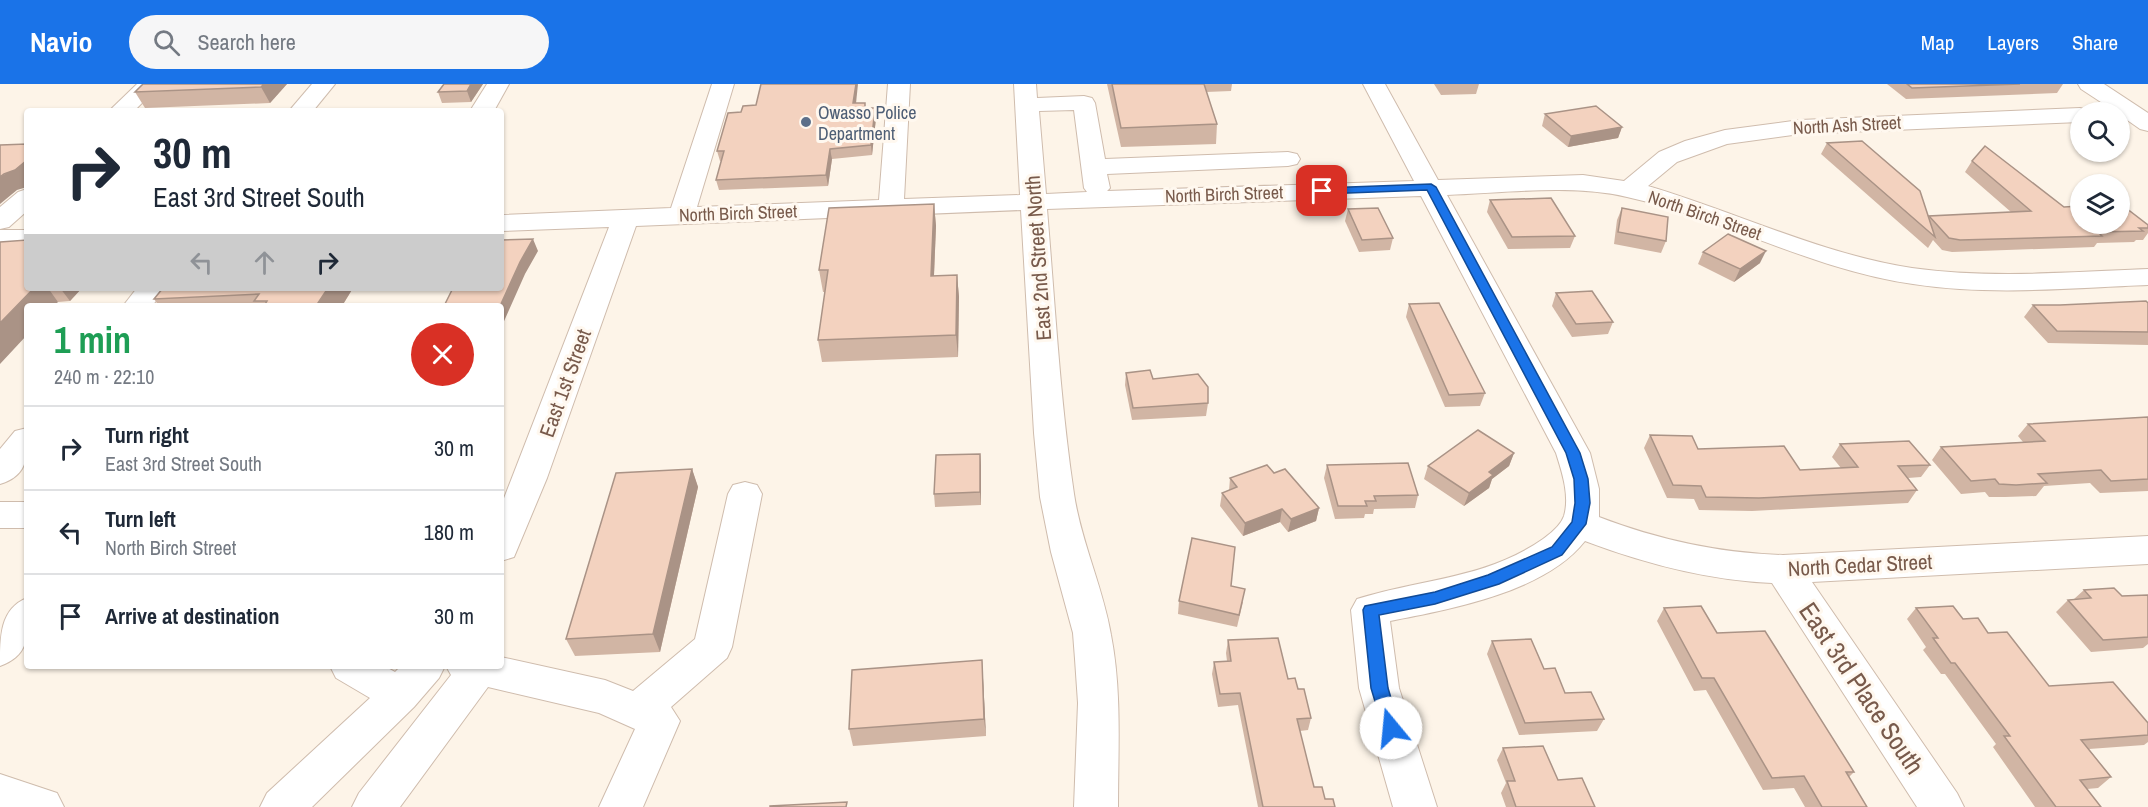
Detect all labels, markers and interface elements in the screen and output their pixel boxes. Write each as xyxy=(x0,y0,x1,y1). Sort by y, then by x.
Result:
search box xyxy=(129,15,549,69)
text: Navio xyxy=(30,23,93,61)
icon: search xyxy=(150,26,183,59)
text: Search here xyxy=(198,27,296,57)
text: Map xyxy=(1921,28,1954,57)
text: Layers xyxy=(1987,28,2039,57)
text: Share xyxy=(2072,28,2118,57)
place label: Owasso Police Department xyxy=(818,100,916,146)
map controls xyxy=(2070,102,2130,234)
button: search xyxy=(2070,102,2130,162)
street label: North Ash Street xyxy=(1792,110,1902,140)
marker: Owasso Police Department xyxy=(799,115,813,129)
text: 30 m xyxy=(153,125,232,181)
icon: right xyxy=(54,132,132,210)
pin xyxy=(1296,165,1347,216)
street label: East 2nd Street North xyxy=(1018,174,1058,342)
icon: arrive xyxy=(1305,174,1338,207)
button: layers xyxy=(2070,174,2130,234)
text: East 3rd Street South xyxy=(153,179,365,215)
street label: North Birch Street xyxy=(1165,179,1283,209)
street label: North Birch Street xyxy=(1645,184,1765,246)
street label: North Birch Street xyxy=(679,198,797,228)
icon: left xyxy=(185,246,218,279)
icon: ahead xyxy=(248,246,281,279)
icon: right xyxy=(311,246,344,279)
text: 1 min xyxy=(54,316,131,364)
button: close xyxy=(411,323,474,386)
street label: East 1st Street xyxy=(532,325,598,441)
text: 240 m · 22:10 xyxy=(54,363,154,390)
text: Turn right xyxy=(105,420,189,450)
icon: right xyxy=(54,432,87,465)
text: 30 m xyxy=(434,433,474,463)
text: East 3rd Street South xyxy=(105,450,262,477)
text: Turn left xyxy=(105,504,176,534)
icon: left xyxy=(54,516,87,549)
text: 180 m xyxy=(424,517,474,547)
text: North Birch Street xyxy=(105,534,236,561)
street label: North Cedar Street xyxy=(1787,547,1933,583)
street label: East 3rd Place South xyxy=(1791,595,1933,781)
icon: arrive xyxy=(54,600,87,633)
text: Arrive at destination xyxy=(105,601,279,631)
text: 30 m xyxy=(434,601,474,631)
position arrow xyxy=(1359,696,1423,760)

